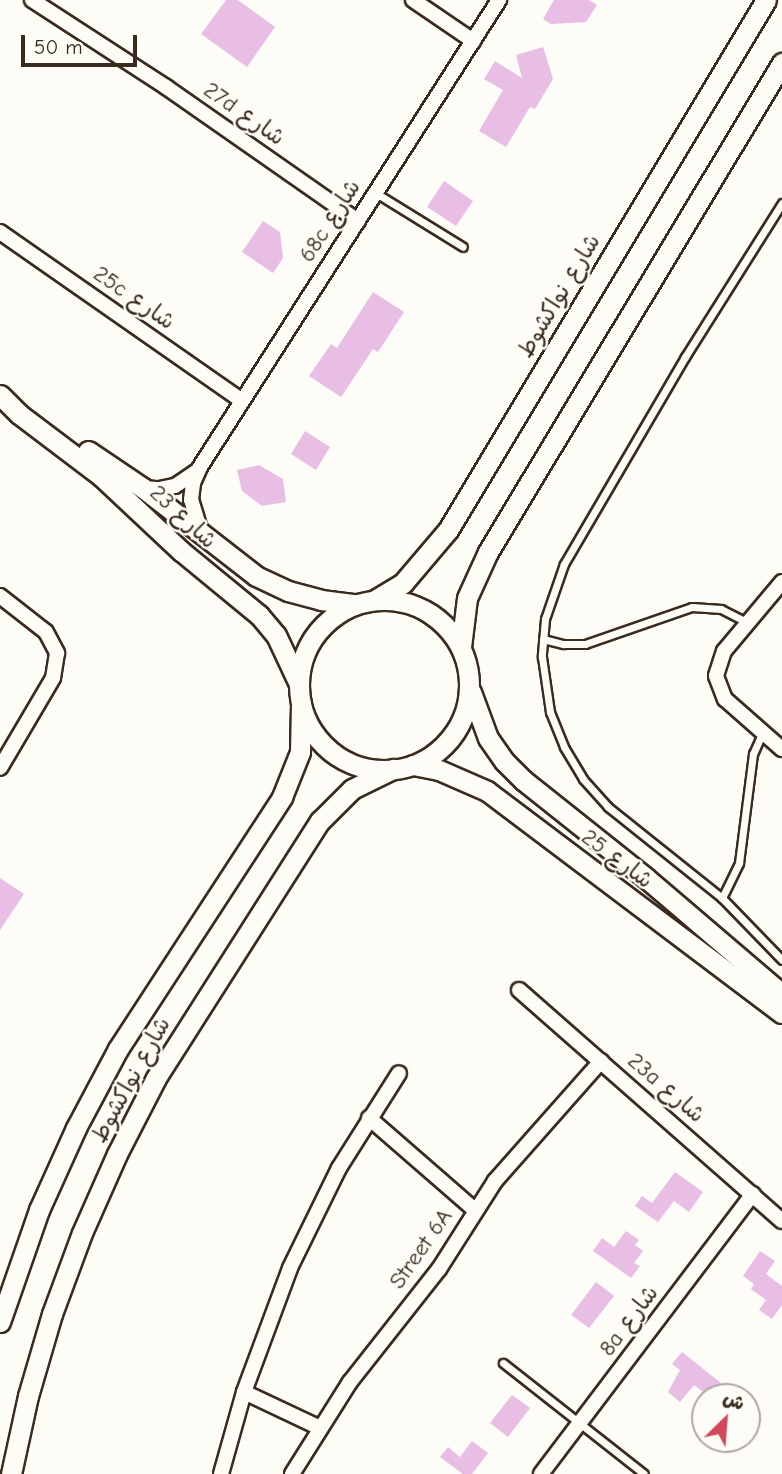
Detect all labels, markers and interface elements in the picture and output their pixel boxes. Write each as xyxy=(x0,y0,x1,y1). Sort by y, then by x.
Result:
scale bar xyxy=(24,21,140,65)
text: 50 m xyxy=(34,35,83,59)
street label: 27d شارع xyxy=(198,76,290,152)
street label: 68c شارع xyxy=(293,175,367,267)
street label: شارع نواكشوط xyxy=(511,229,607,363)
street label: 25c شارع xyxy=(88,260,180,336)
street label: شارع 23 xyxy=(144,479,222,555)
street label: شارع 25 xyxy=(576,823,658,895)
street label: شارع نواكشوط xyxy=(85,1012,177,1148)
street label: 23a شارع xyxy=(622,1047,710,1129)
street label: Street 6A xyxy=(384,1204,458,1294)
street label: 8a شارع xyxy=(594,1280,664,1362)
north arrow xyxy=(691,1383,761,1453)
text: ش xyxy=(720,1386,748,1415)

